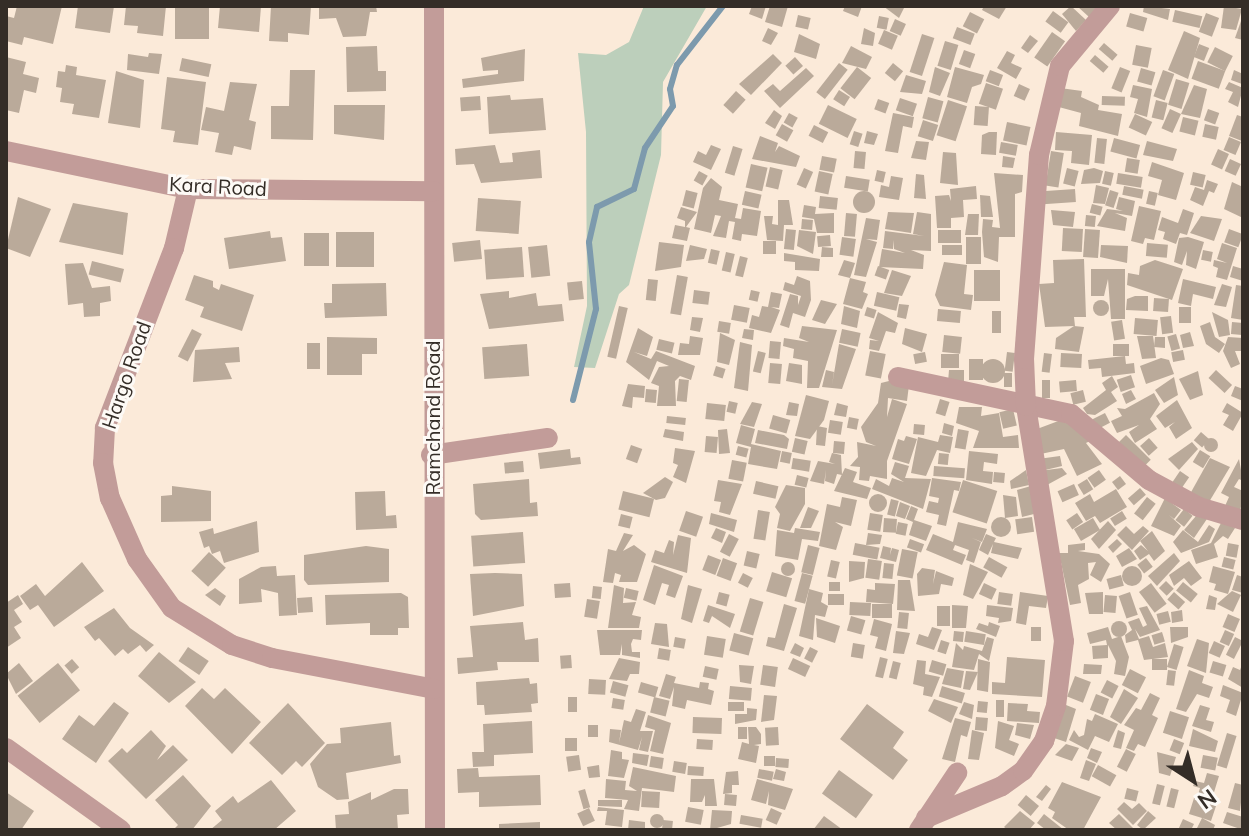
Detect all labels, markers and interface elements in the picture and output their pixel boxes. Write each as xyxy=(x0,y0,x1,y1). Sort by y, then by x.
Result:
street label: Kara Road xyxy=(168,171,268,201)
street label: Hargo Road xyxy=(96,318,156,432)
street label: Ramchand Road xyxy=(420,341,444,495)
north arrow xyxy=(1153,740,1233,820)
text: N xyxy=(1192,783,1222,816)

